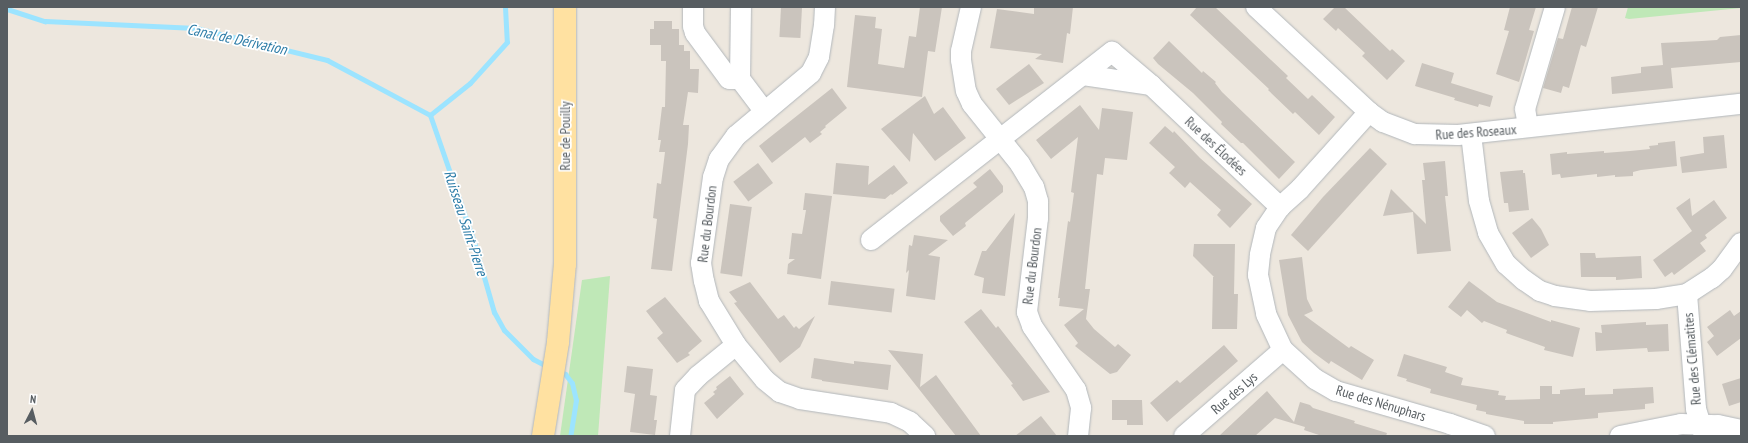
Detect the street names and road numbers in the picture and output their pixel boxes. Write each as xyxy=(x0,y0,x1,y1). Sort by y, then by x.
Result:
street label: Rue de Pouilly xyxy=(557,101,573,171)
street label: Rue des Élodées xyxy=(1182,113,1250,179)
street label: Rue des Roseaux xyxy=(1435,121,1517,143)
street label: Rue du Bourdon xyxy=(694,185,720,263)
street label: Rue du Bourdon xyxy=(1019,227,1045,305)
street label: Rue des Clématites xyxy=(1680,312,1704,406)
street label: Rue des Lys xyxy=(1207,368,1261,418)
street label: Rue des Nénuphars xyxy=(1334,381,1428,425)

